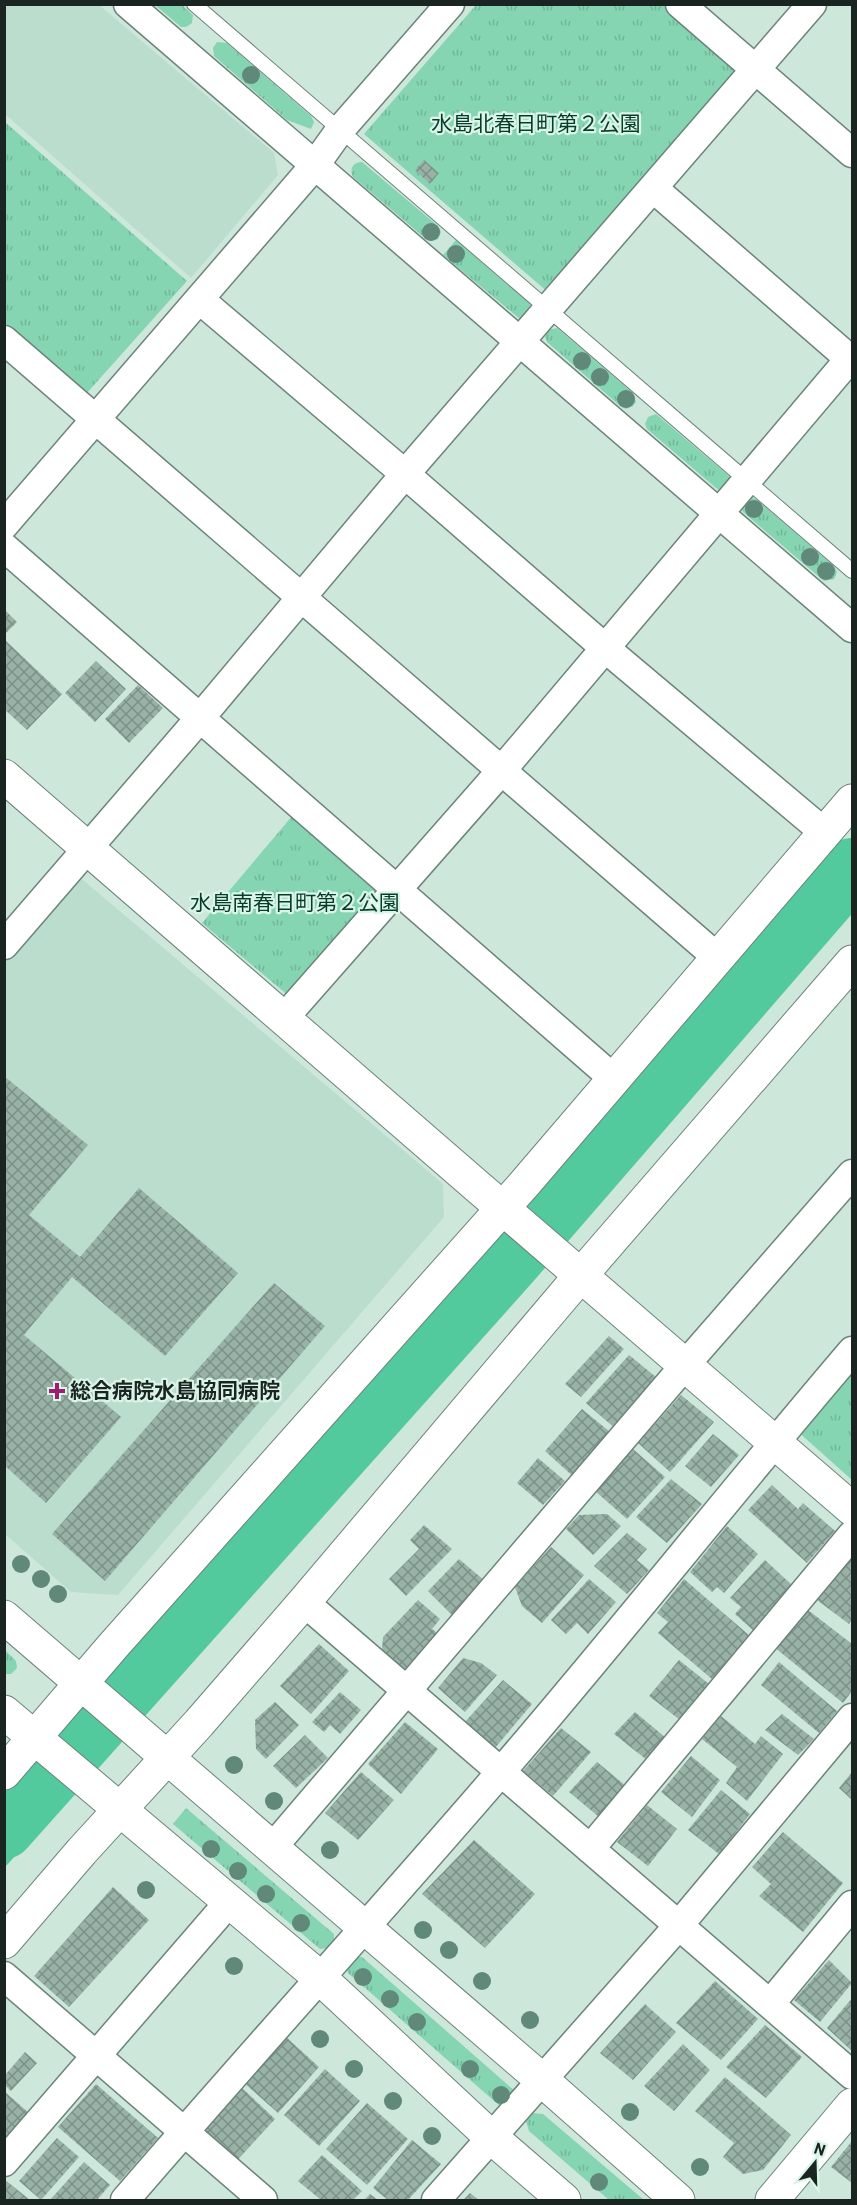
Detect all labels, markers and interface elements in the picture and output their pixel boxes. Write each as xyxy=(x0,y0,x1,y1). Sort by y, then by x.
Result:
park label: 水島北春日町第２公園 xyxy=(431,110,641,135)
park label: 水島南春日町第２公園 xyxy=(190,889,400,914)
place label: 総合病院水島協同病院 xyxy=(70,1377,280,1402)
marker: 総合病院水島協同病院 xyxy=(48,1382,66,1400)
north arrow xyxy=(785,2133,845,2193)
text: N xyxy=(812,2138,828,2159)

